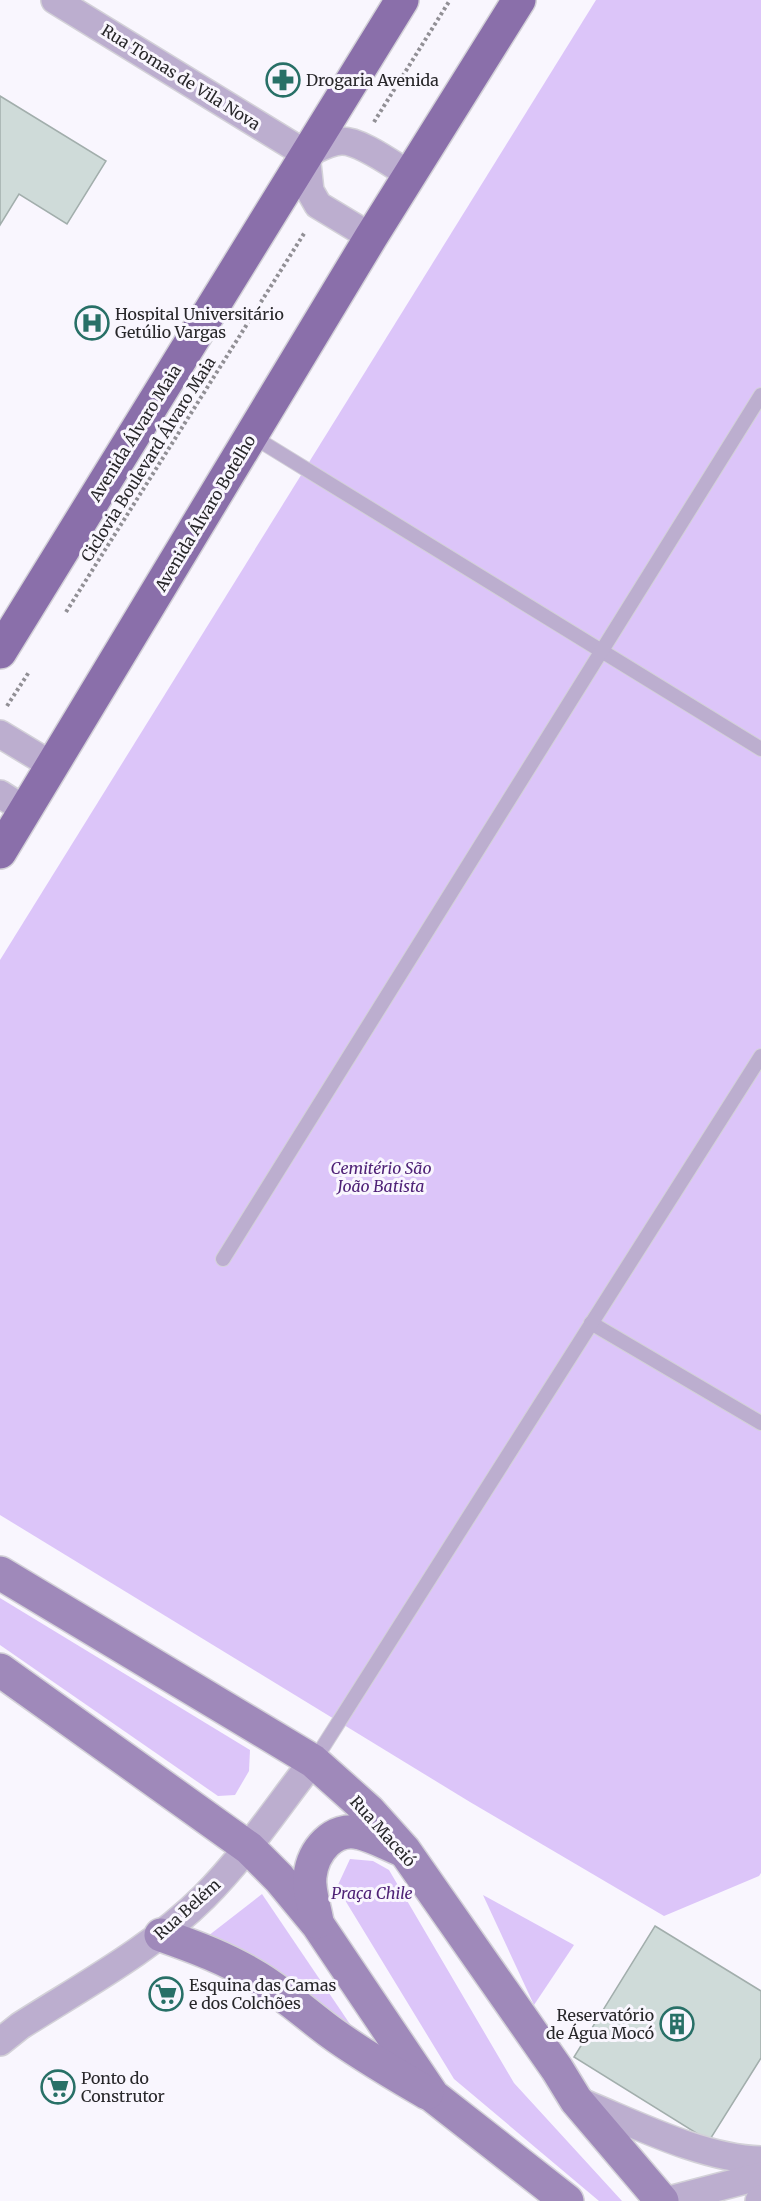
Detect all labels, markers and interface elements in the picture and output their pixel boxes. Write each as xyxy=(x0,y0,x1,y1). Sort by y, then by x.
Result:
street label: Rua Tomas de Vila Nova xyxy=(98,20,264,134)
pharmacy icon: Drogaria Avenida xyxy=(265,62,301,98)
place label: Drogaria Avenida xyxy=(306,70,439,90)
place label: Hospital Universitário Getúlio Vargas xyxy=(115,304,284,342)
hospital icon: Hospital Universitário Getúlio Vargas xyxy=(74,305,110,341)
street label: Ciclovia Boulevard Álvaro Maia xyxy=(77,353,220,565)
street label: Avenida Álvaro Maia xyxy=(84,361,185,506)
street label: Avenida Álvaro Botelho xyxy=(150,431,260,596)
park label: Cemitério São João Batista xyxy=(331,1158,431,1196)
street label: Rua Maceió xyxy=(346,1791,420,1871)
street label: Rua Belém xyxy=(150,1874,224,1944)
park label: Praça Chile xyxy=(331,1883,413,1903)
place label: Esquina das Camas e dos Colchões xyxy=(189,1975,337,2013)
supermarket icon: Esquina das Camas e dos Colchões xyxy=(148,1976,184,2012)
place label: Reservatório de Água Mocó xyxy=(546,2005,654,2043)
building icon: Reservatório de Água Mocó xyxy=(659,2006,695,2042)
place label: Ponto do Construtor xyxy=(81,2068,165,2106)
supermarket icon: Ponto do Construtor xyxy=(40,2069,76,2105)

